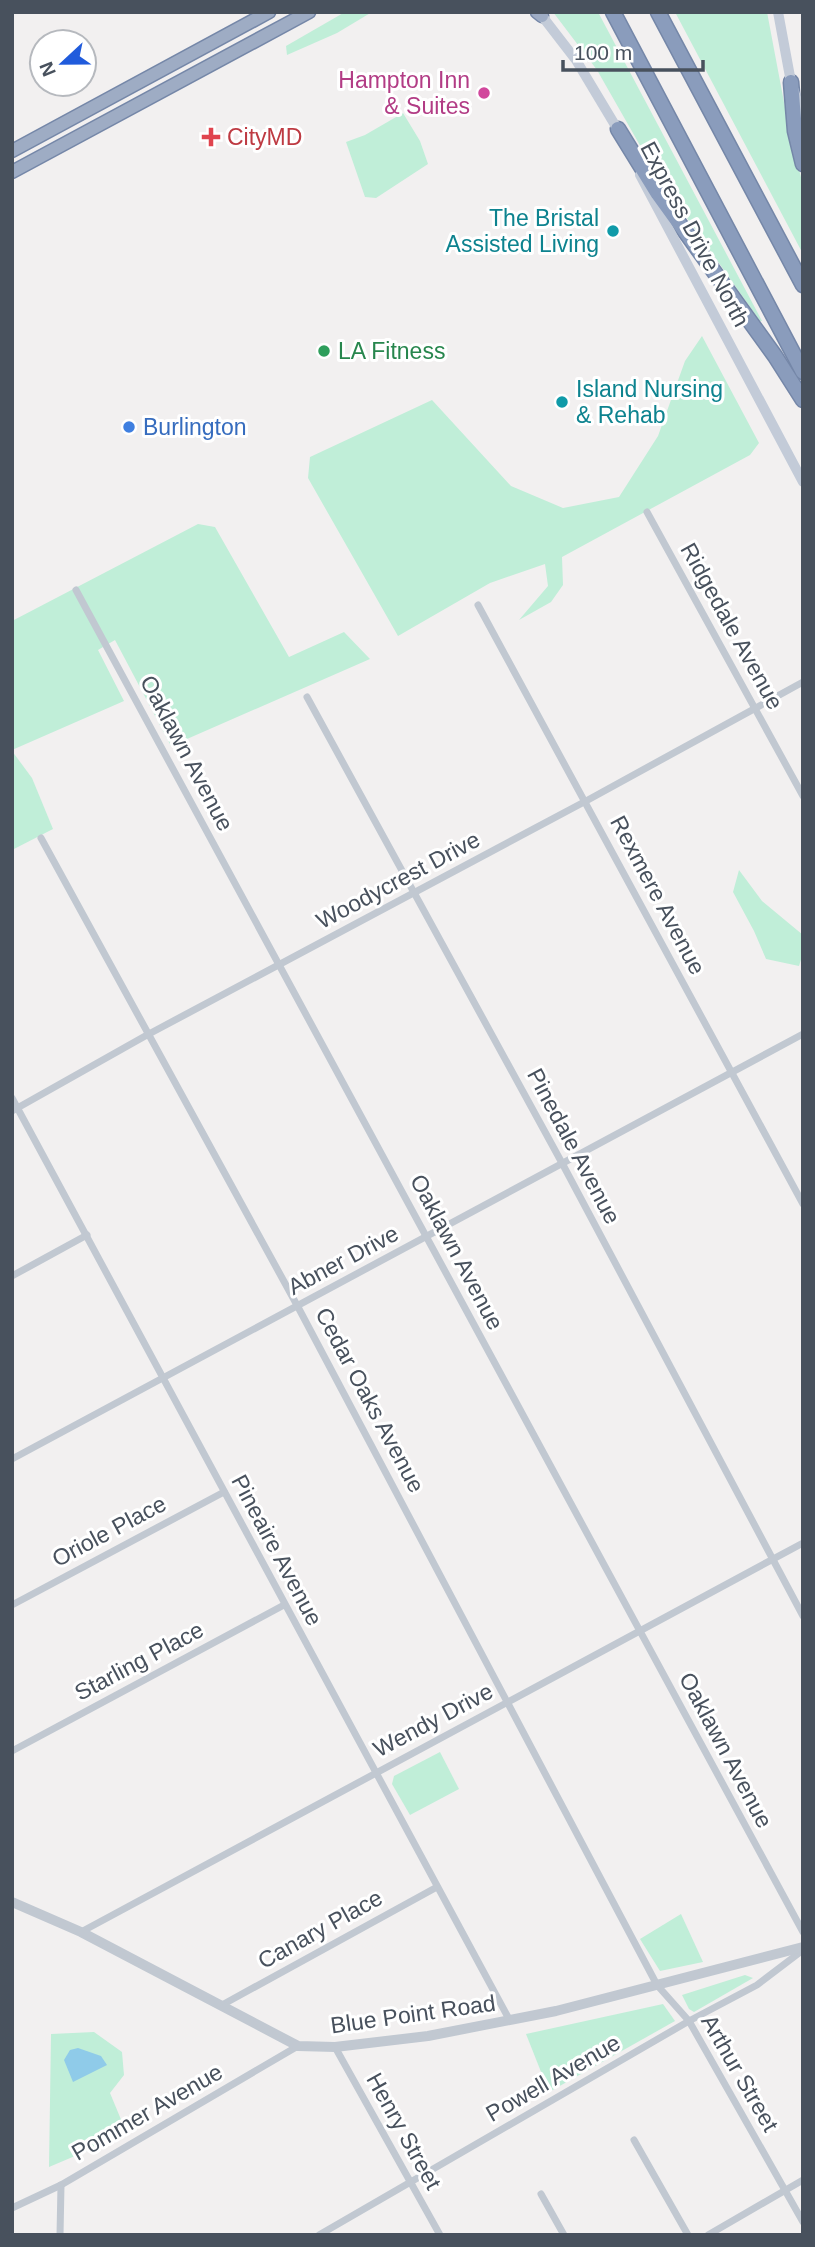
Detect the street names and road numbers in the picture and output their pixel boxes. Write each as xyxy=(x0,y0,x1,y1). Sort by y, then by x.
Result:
street label: Express Drive North xyxy=(635,137,755,331)
street label: Ridgedale Avenue xyxy=(675,538,789,714)
street label: Oaklawn Avenue xyxy=(135,671,239,835)
street label: Rexmere Avenue xyxy=(605,811,711,979)
street label: Woodycrest Drive xyxy=(312,826,484,934)
street label: Pinedale Avenue xyxy=(522,1064,626,1228)
street label: Oaklawn Avenue xyxy=(405,1170,509,1334)
street label: Abner Drive xyxy=(283,1220,403,1300)
street label: Cedar Oaks Avenue xyxy=(310,1303,430,1497)
street label: Pineaire Avenue xyxy=(226,1470,328,1630)
street label: Oriole Place xyxy=(48,1490,170,1572)
street label: Starling Place xyxy=(70,1616,208,1706)
street label: Oaklawn Avenue xyxy=(674,1668,778,1832)
street label: Wendy Drive xyxy=(369,1678,497,1762)
street label: Canary Place xyxy=(253,1884,387,1974)
street label: Blue Point Road xyxy=(329,1990,497,2038)
street label: Arthur Street xyxy=(696,2010,784,2136)
street label: Powell Avenue xyxy=(481,2029,625,2127)
street label: Pommer Avenue xyxy=(67,2058,227,2166)
street label: Henry Street xyxy=(361,2068,447,2194)

